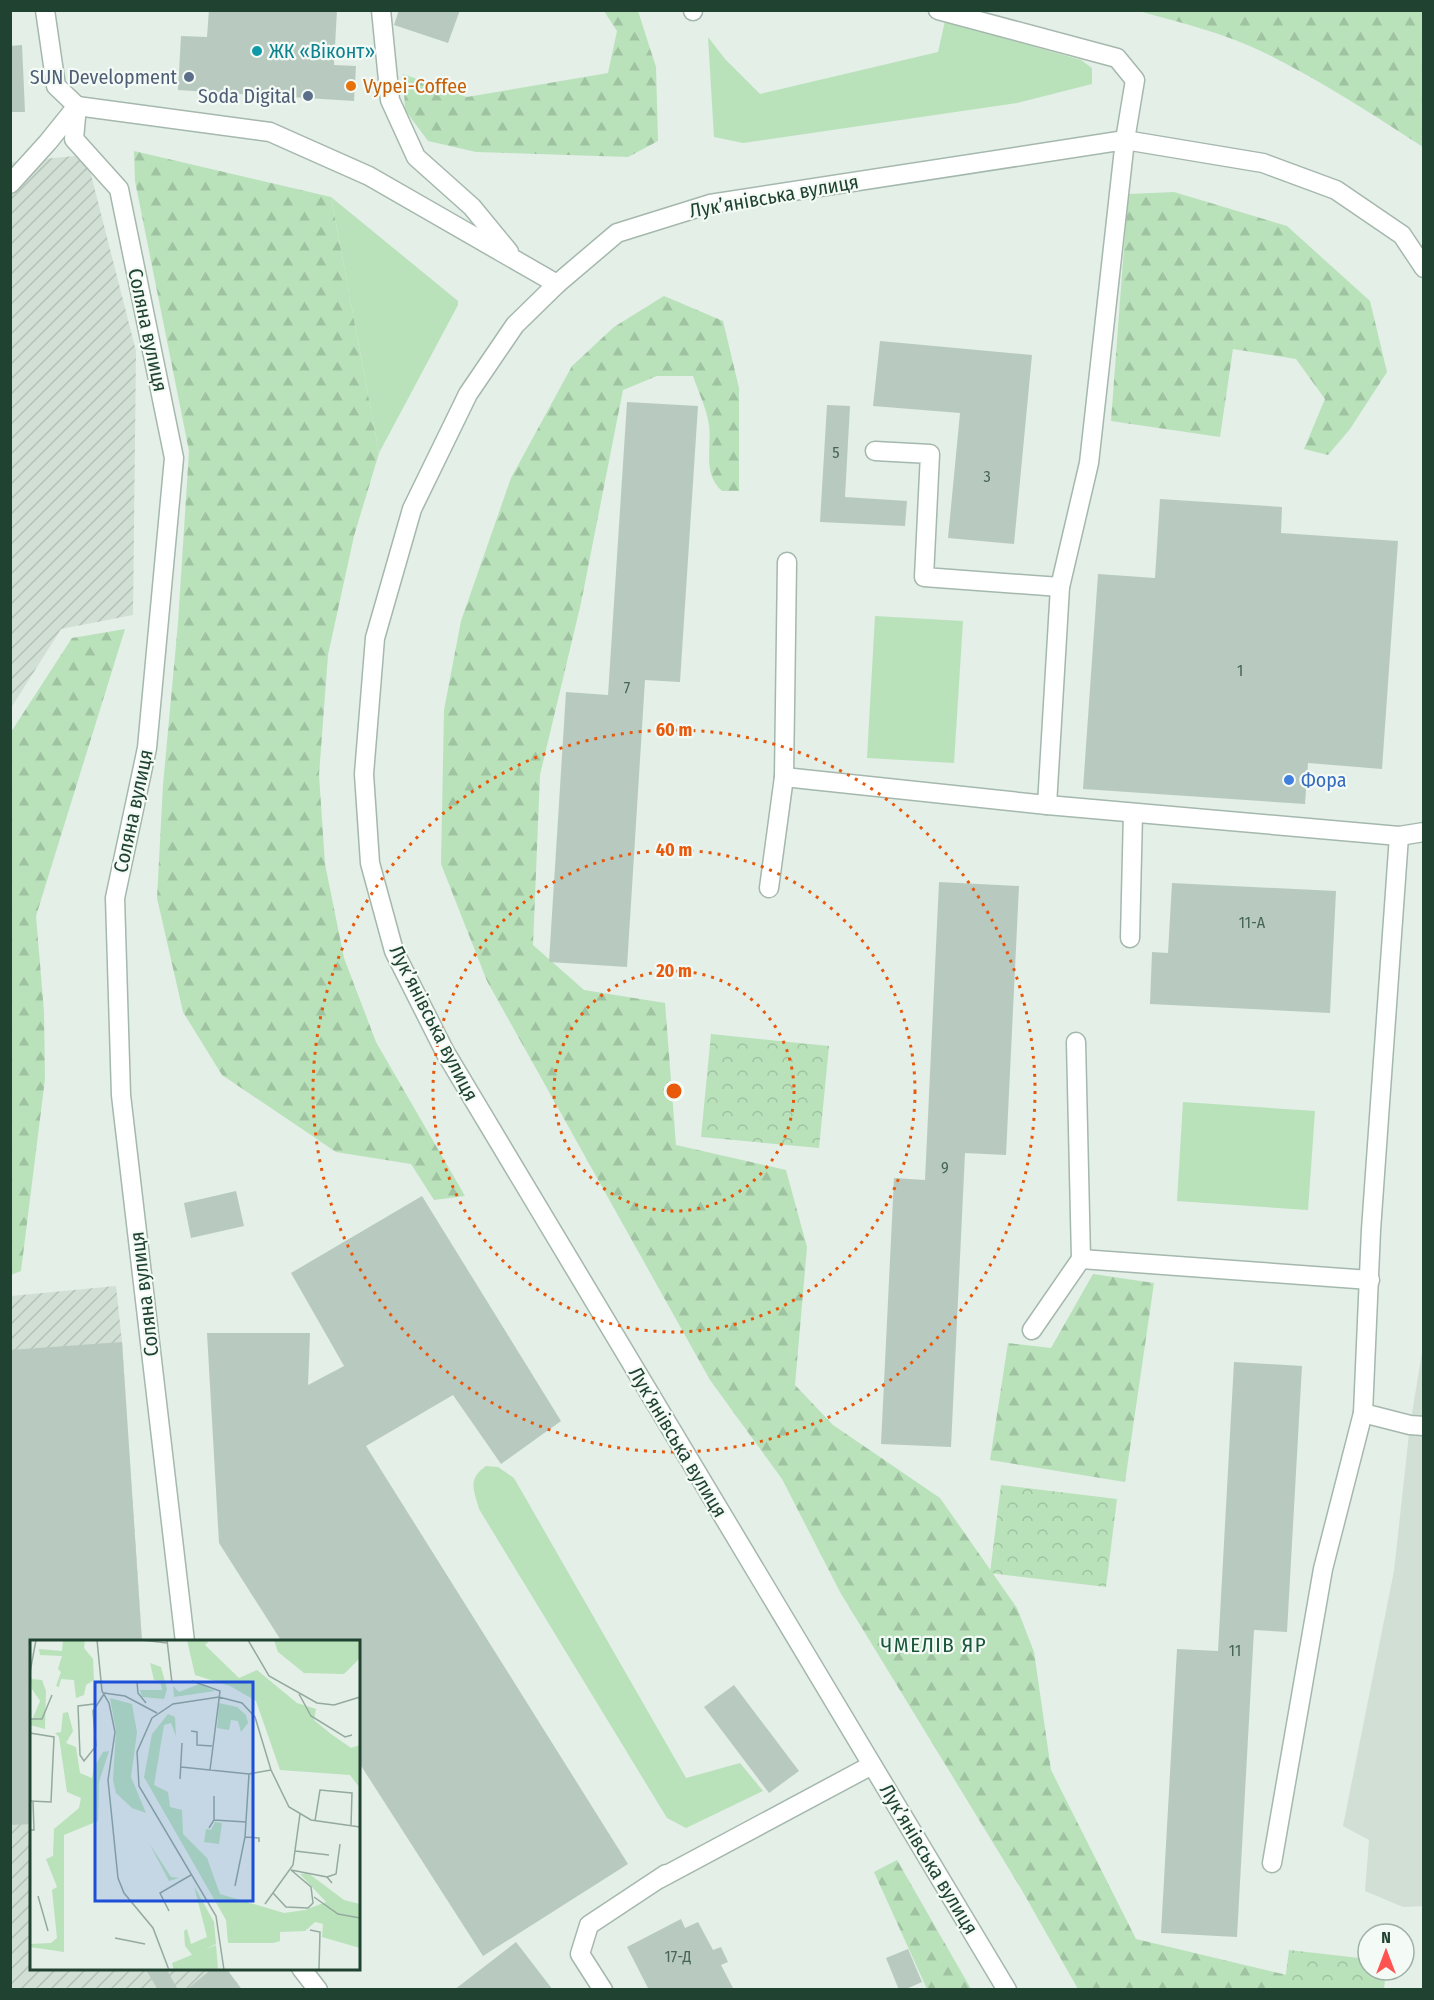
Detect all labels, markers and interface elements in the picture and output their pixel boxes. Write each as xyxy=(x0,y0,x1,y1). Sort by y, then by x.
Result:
place label: ЖК «Віконт» xyxy=(269,39,375,63)
marker: ЖК «Віконт» xyxy=(250,44,264,58)
place label: SUN Development xyxy=(30,65,177,89)
marker: SUN Development xyxy=(182,70,196,84)
place label: Vypei-Coffee xyxy=(363,74,467,98)
marker: Vypei-Coffee xyxy=(344,79,358,93)
place label: Soda Digital xyxy=(198,84,296,108)
marker: Soda Digital xyxy=(301,89,315,103)
street label: Лукʼянівська вулиця xyxy=(688,169,860,223)
street label: Соляна вулиця xyxy=(123,266,173,394)
house number: 5 xyxy=(832,443,840,462)
house number: 3 xyxy=(983,467,991,486)
house number: 1 xyxy=(1237,661,1243,680)
house number: 7 xyxy=(624,678,631,697)
text: 60 m xyxy=(656,719,692,741)
street label: Соляна вулиця xyxy=(108,747,158,875)
place label: Фора xyxy=(1301,768,1347,792)
marker: Фора xyxy=(1282,773,1296,787)
text: 40 m xyxy=(656,839,692,861)
house number: 11-А xyxy=(1239,913,1266,932)
street label: Лукʼянівська вулиця xyxy=(384,941,484,1105)
text: 20 m xyxy=(655,960,692,982)
centre of rings xyxy=(664,1081,684,1101)
house number: 9 xyxy=(941,1158,949,1177)
street label: Соляна вулиця xyxy=(124,1230,164,1358)
street label: Лукʼянівська вулиця xyxy=(624,1362,732,1522)
district label: ЧМЕЛІВ ЯР xyxy=(881,1632,987,1658)
inset map xyxy=(30,1640,360,1970)
house number: 11 xyxy=(1229,1641,1241,1660)
street label: Лукʼянівська вулиця xyxy=(875,1779,983,1939)
north arrow xyxy=(1356,1922,1416,1982)
text: N xyxy=(1381,1928,1391,1947)
house number: 17-Д xyxy=(664,1947,692,1966)

